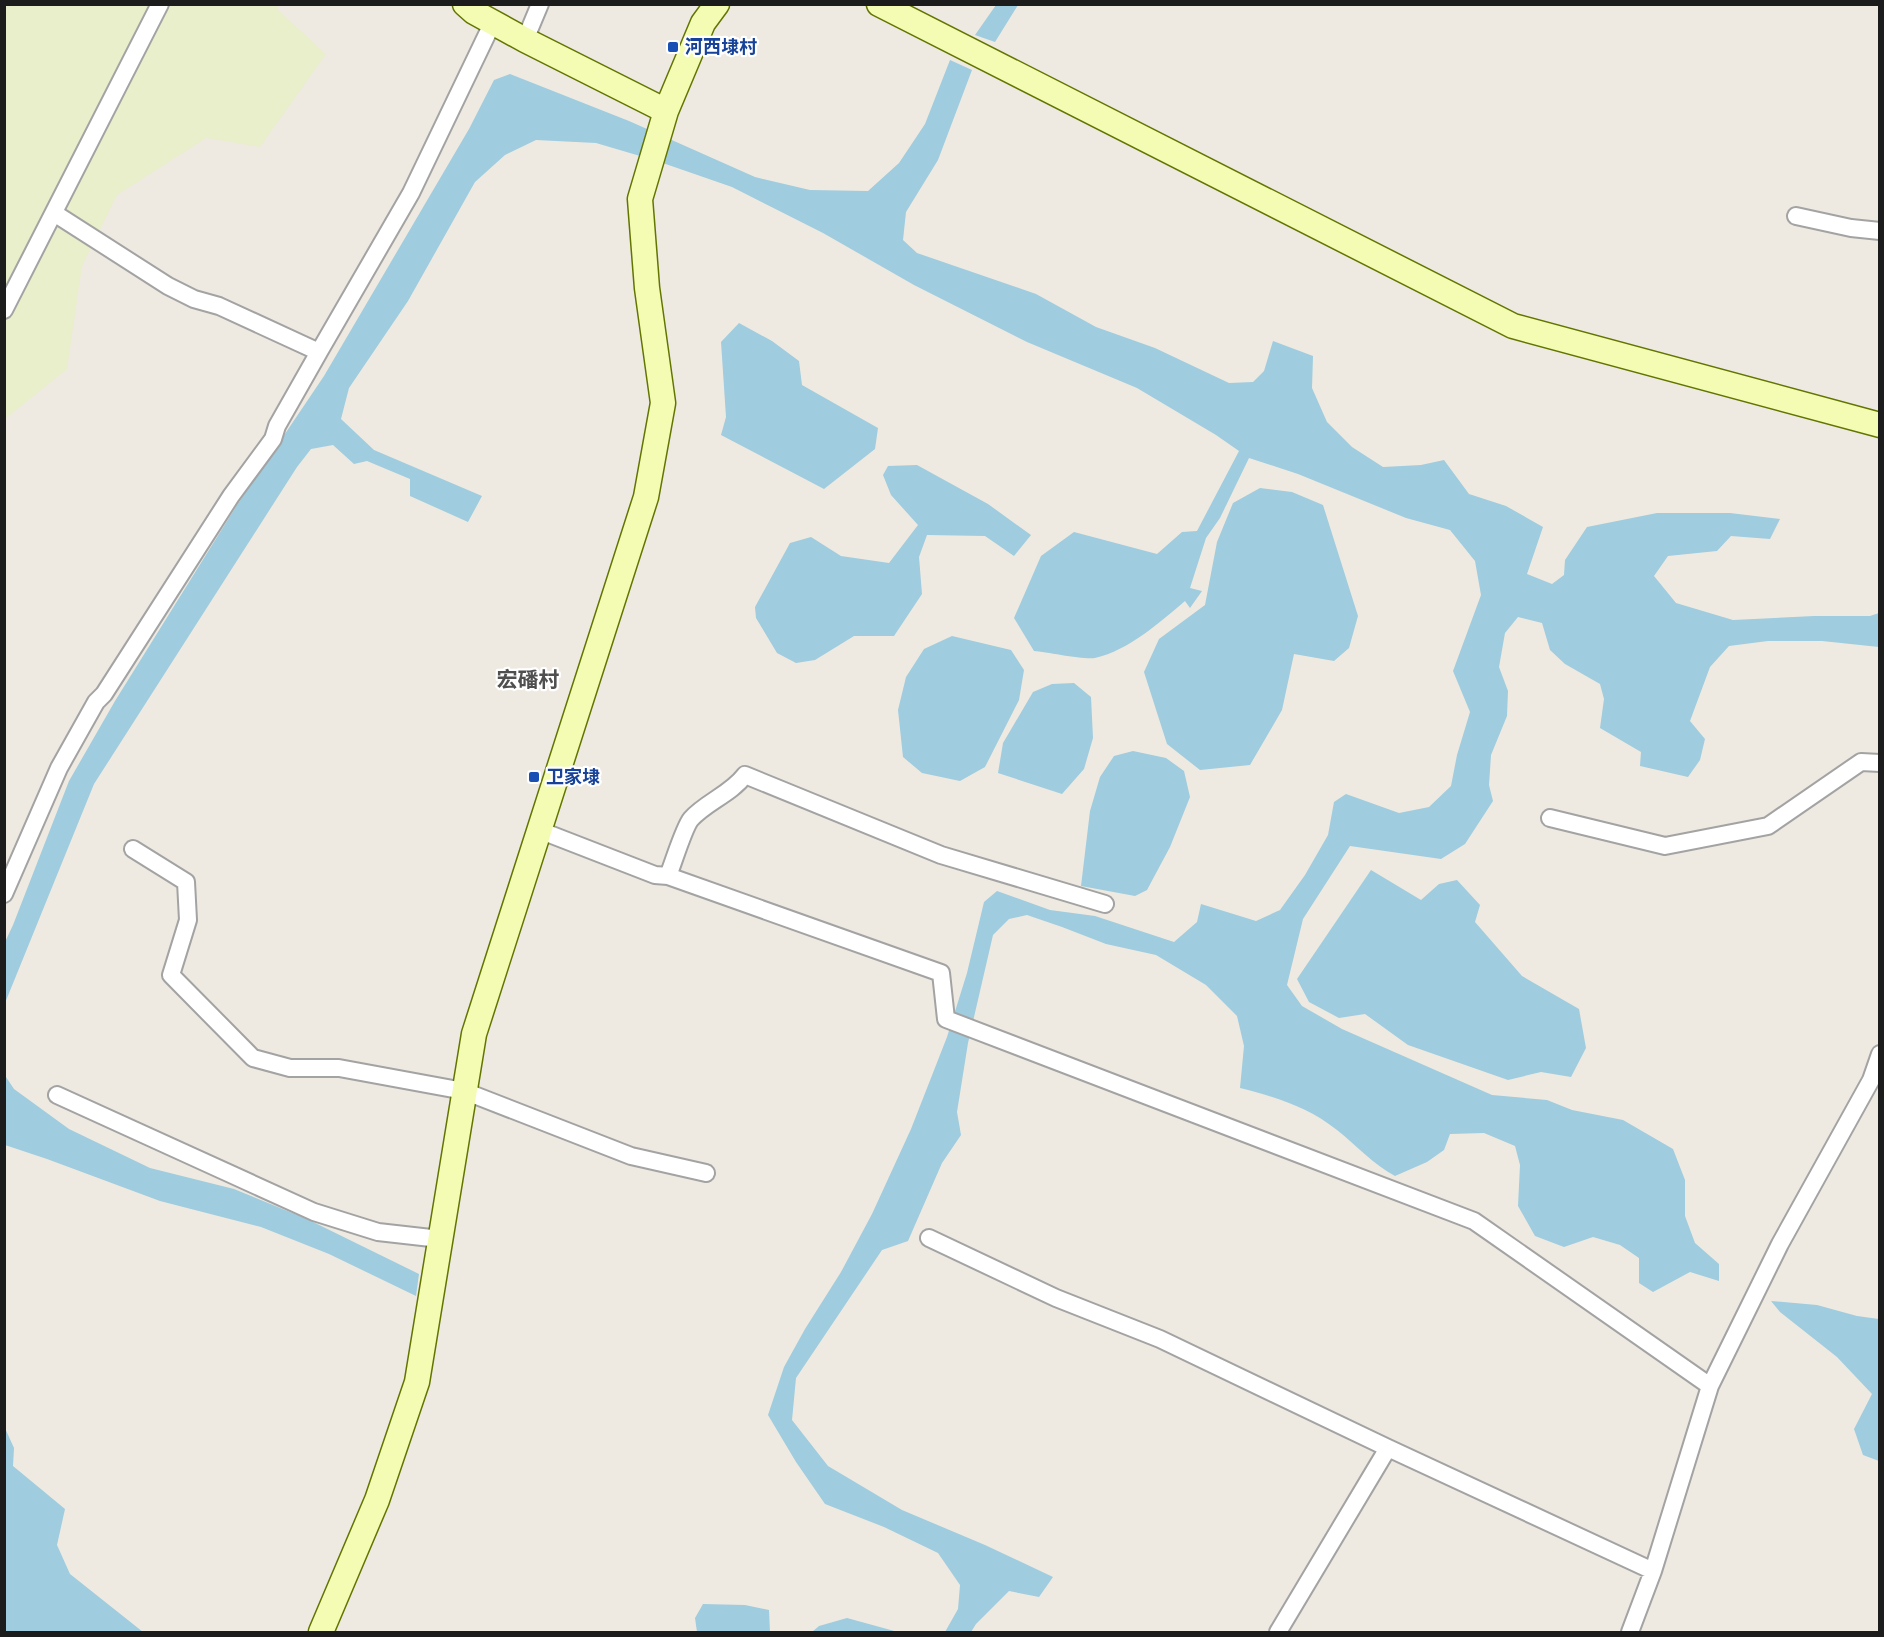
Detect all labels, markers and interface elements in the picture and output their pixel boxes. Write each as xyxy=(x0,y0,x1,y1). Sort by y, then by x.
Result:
place label: 河西埭村 xyxy=(685,36,757,58)
marker: 河西埭村 xyxy=(666,40,680,54)
district label: 宏磻村 xyxy=(497,667,560,693)
place label: 卫家埭 xyxy=(546,766,600,788)
marker: 卫家埭 xyxy=(527,770,541,784)

